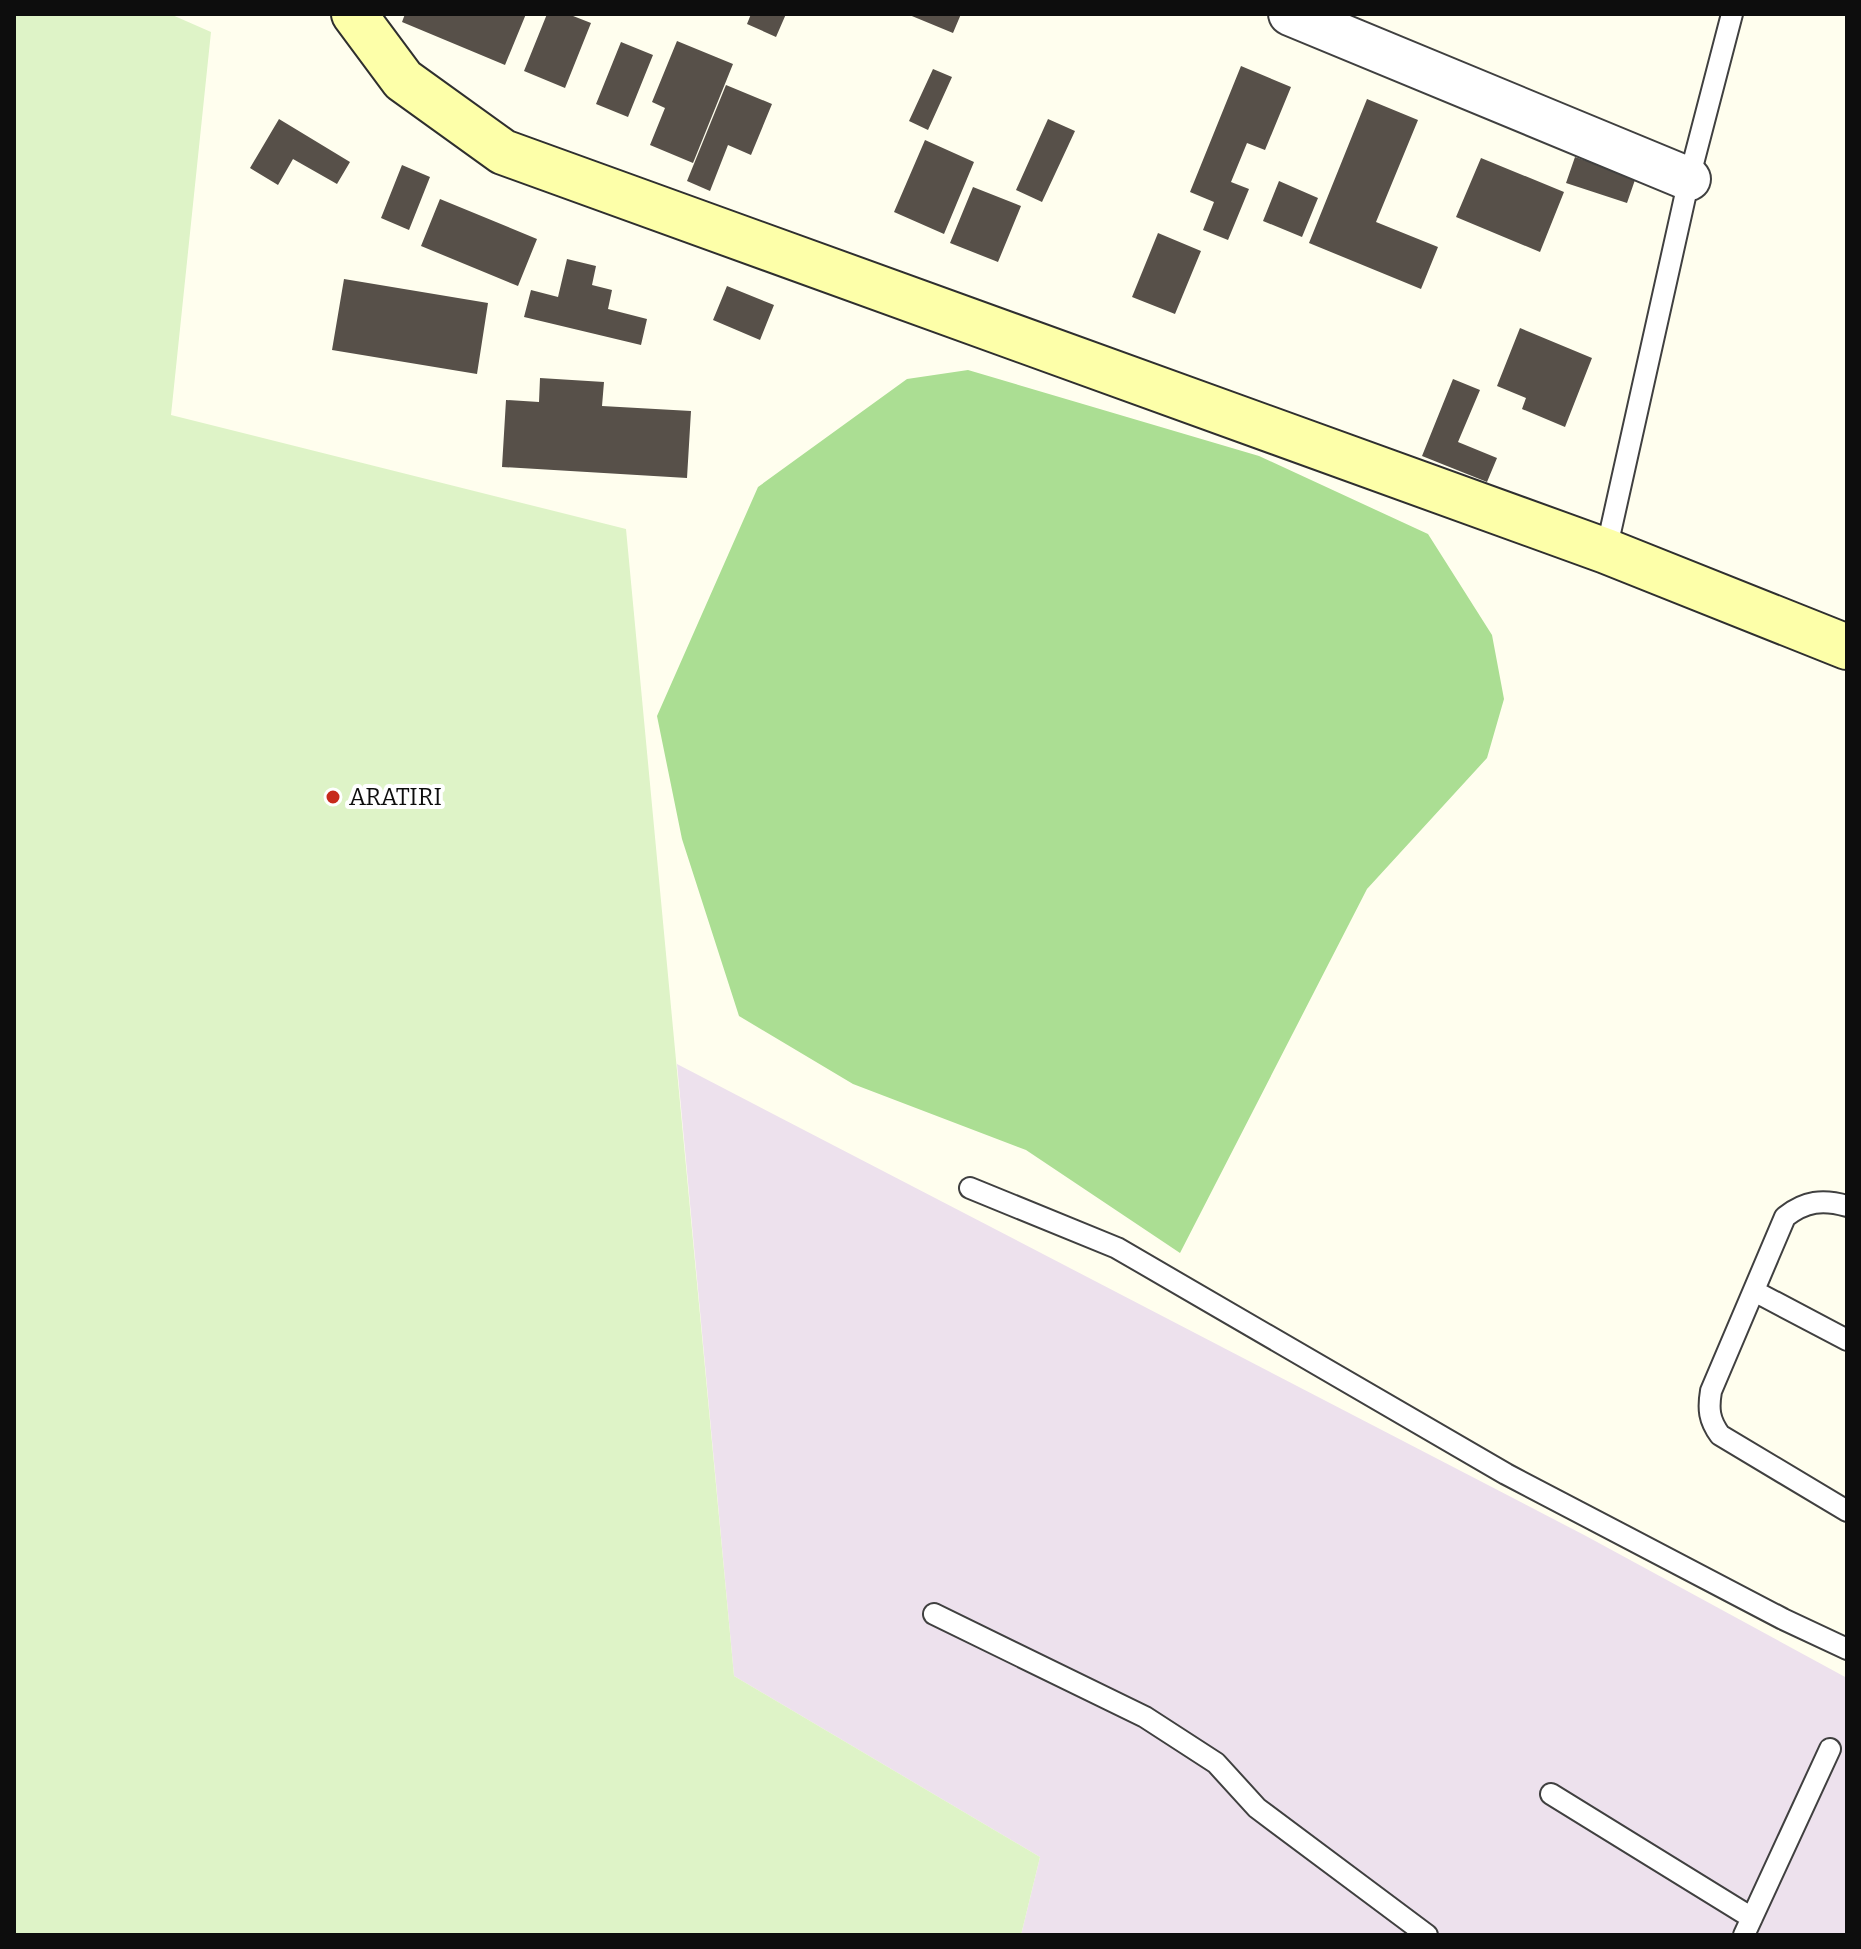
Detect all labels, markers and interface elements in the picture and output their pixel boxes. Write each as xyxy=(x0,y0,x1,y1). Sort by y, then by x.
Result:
place label: ARATIRI xyxy=(349,783,442,811)
marker: ARATIRI xyxy=(324,788,342,806)

